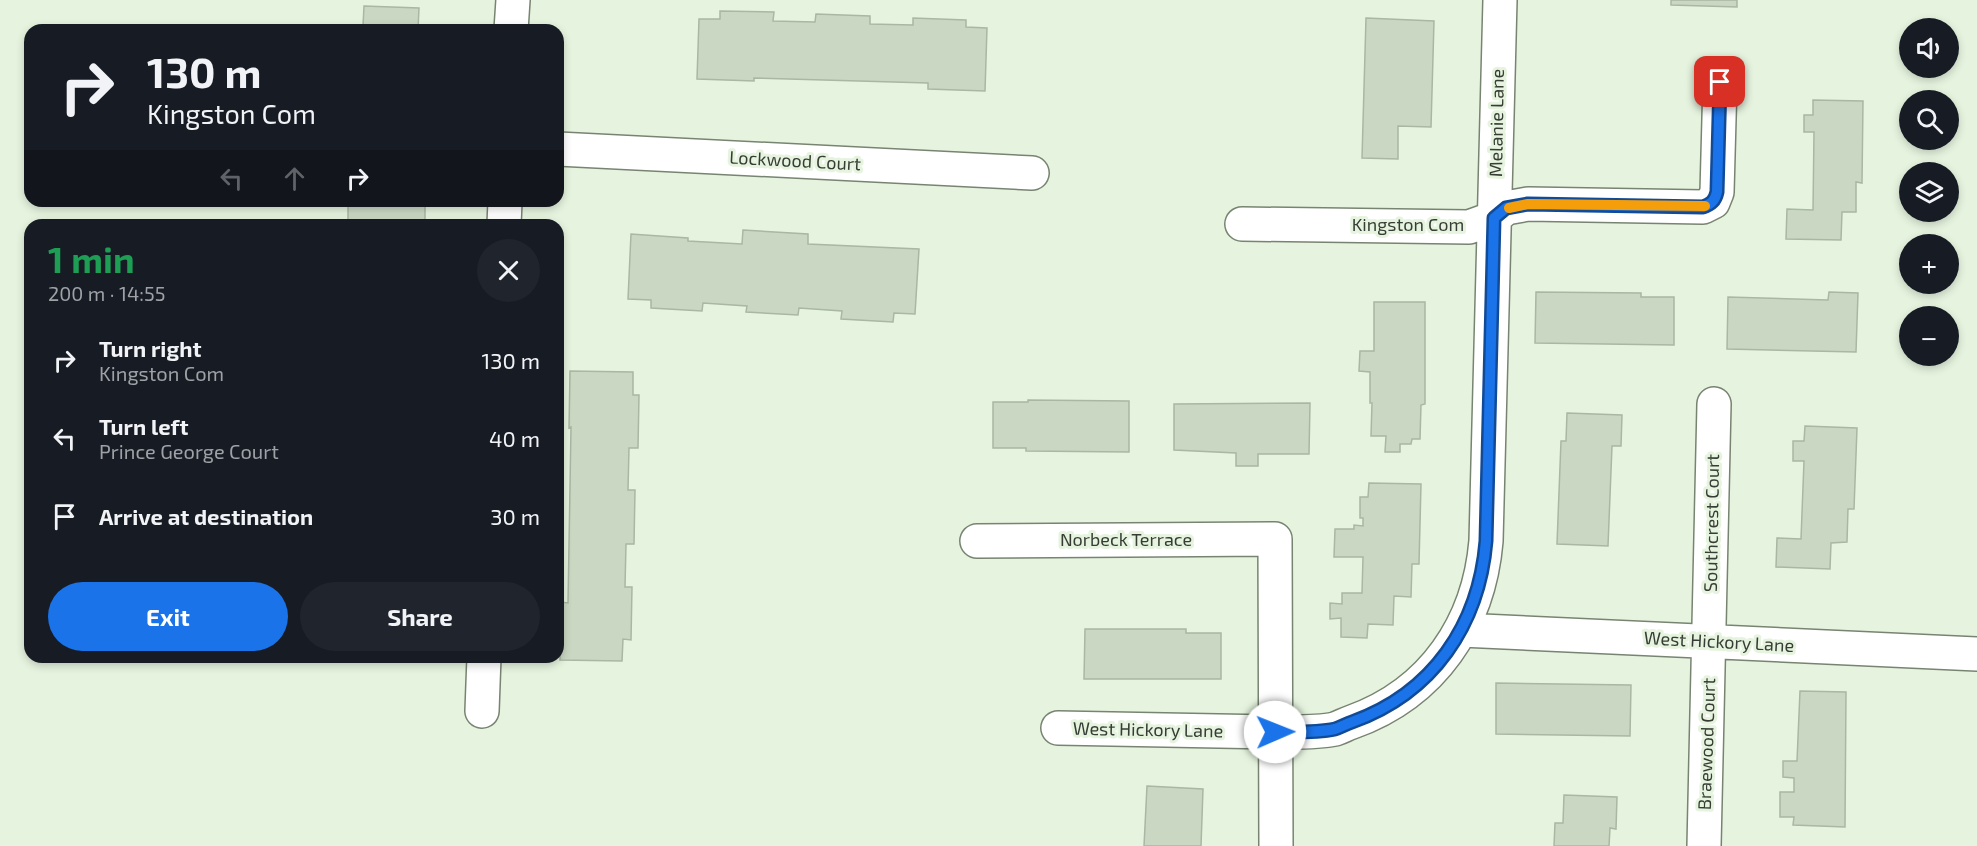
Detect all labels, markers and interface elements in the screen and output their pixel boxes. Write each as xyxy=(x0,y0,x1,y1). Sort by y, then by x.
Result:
map controls xyxy=(1899,18,1959,366)
button: sound xyxy=(1899,18,1959,78)
text: 130 m xyxy=(147,46,262,96)
icon: right xyxy=(48,48,126,126)
pin xyxy=(1694,56,1745,107)
icon: arrive xyxy=(1703,65,1736,98)
street label: Melanie Lane xyxy=(1484,69,1508,177)
button: search xyxy=(1899,90,1959,150)
text: Kingston Com xyxy=(147,97,316,129)
street label: Lockwood Court xyxy=(729,146,862,174)
icon: left xyxy=(215,162,248,195)
icon: ahead xyxy=(278,162,311,195)
icon: right xyxy=(341,162,374,195)
button: layers xyxy=(1899,162,1959,222)
street label: Kingston Com xyxy=(1352,213,1464,235)
button: + xyxy=(1899,234,1959,294)
text: 1 min xyxy=(48,237,135,280)
button: close xyxy=(477,239,540,302)
text: 200 m · 14:55 xyxy=(48,281,165,305)
button: − xyxy=(1899,306,1959,366)
text: Turn right xyxy=(99,335,201,361)
icon: right xyxy=(48,344,81,377)
text: 130 m xyxy=(482,347,540,373)
text: Kingston Com xyxy=(99,361,224,385)
text: Turn left xyxy=(99,413,188,439)
icon: left xyxy=(48,422,81,455)
text: 40 m xyxy=(489,425,540,451)
text: Prince George Court xyxy=(99,439,279,463)
street label: Southcrest Court xyxy=(1699,454,1723,592)
icon: arrive xyxy=(48,500,81,533)
text: Arrive at destination xyxy=(99,503,313,529)
text: 30 m xyxy=(490,503,540,529)
street label: Norbeck Terrace xyxy=(1060,528,1192,550)
button: Exit xyxy=(48,582,288,651)
button: Share xyxy=(300,582,540,651)
street label: West Hickory Lane xyxy=(1643,626,1795,656)
street label: Braewood Court xyxy=(1693,677,1719,810)
position arrow xyxy=(1243,700,1307,764)
street label: West Hickory Lane xyxy=(1073,717,1223,741)

